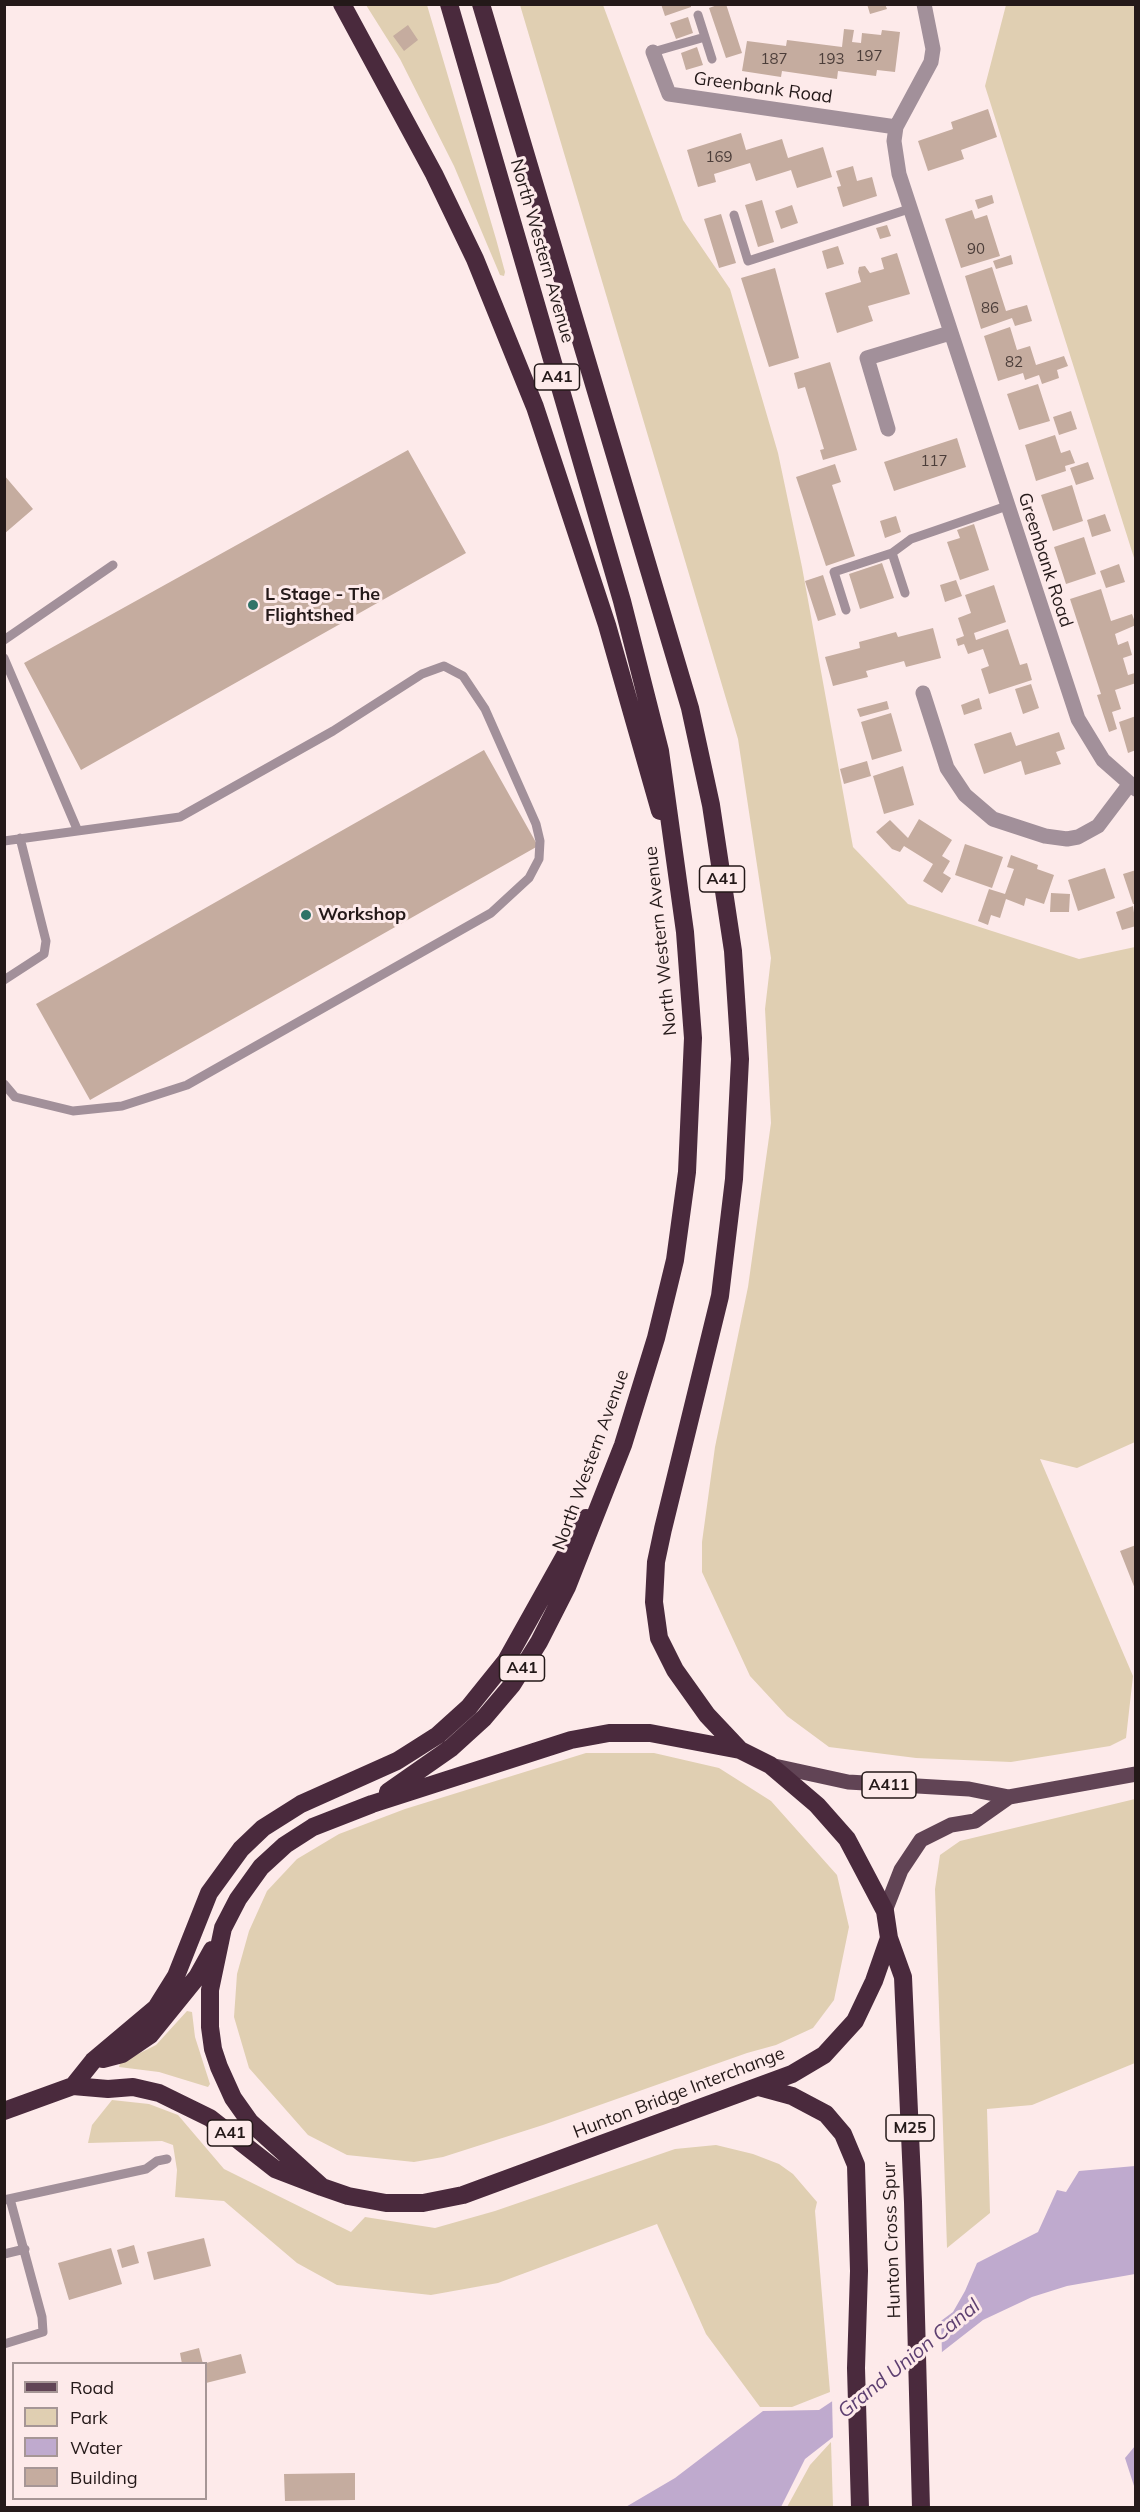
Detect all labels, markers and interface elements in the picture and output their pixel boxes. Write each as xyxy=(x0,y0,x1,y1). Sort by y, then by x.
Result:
house number: 197 xyxy=(856,47,882,65)
house number: 187 xyxy=(761,50,787,68)
house number: 193 xyxy=(818,50,844,68)
street label: Greenbank Road xyxy=(692,68,834,108)
house number: 169 xyxy=(706,148,732,166)
street label: North Western Avenue xyxy=(505,157,579,345)
house number: 90 xyxy=(967,240,985,258)
house number: 86 xyxy=(981,299,999,317)
house number: 82 xyxy=(1005,353,1023,371)
road number: A41 xyxy=(534,364,580,390)
house number: 117 xyxy=(921,452,947,470)
street label: Greenbank Road xyxy=(1013,490,1077,630)
place label: L Stage - The Flightshed xyxy=(265,584,380,626)
marker: L Stage - The Flightshed xyxy=(246,598,260,612)
street label: North Western Avenue xyxy=(640,845,682,1037)
road number: A41 xyxy=(700,866,744,892)
place label: Workshop xyxy=(318,904,406,926)
marker: Workshop xyxy=(299,908,313,922)
street label: North Western Avenue xyxy=(548,1367,634,1553)
road number: A41 xyxy=(500,1655,544,1681)
road number: A411 xyxy=(862,1772,916,1798)
street label: Hunton Bridge Interchange xyxy=(570,2043,788,2143)
road number: M25 xyxy=(886,2115,934,2141)
road number: A41 xyxy=(208,2120,252,2146)
street label: Hunton Cross Spur xyxy=(878,2161,906,2319)
water label: Grand Union Canal xyxy=(833,2294,985,2424)
legend xyxy=(12,2362,207,2500)
text: Road xyxy=(70,2376,114,2399)
text: Park xyxy=(70,2406,108,2429)
text: Water xyxy=(70,2436,122,2459)
text: Building xyxy=(70,2466,138,2489)

